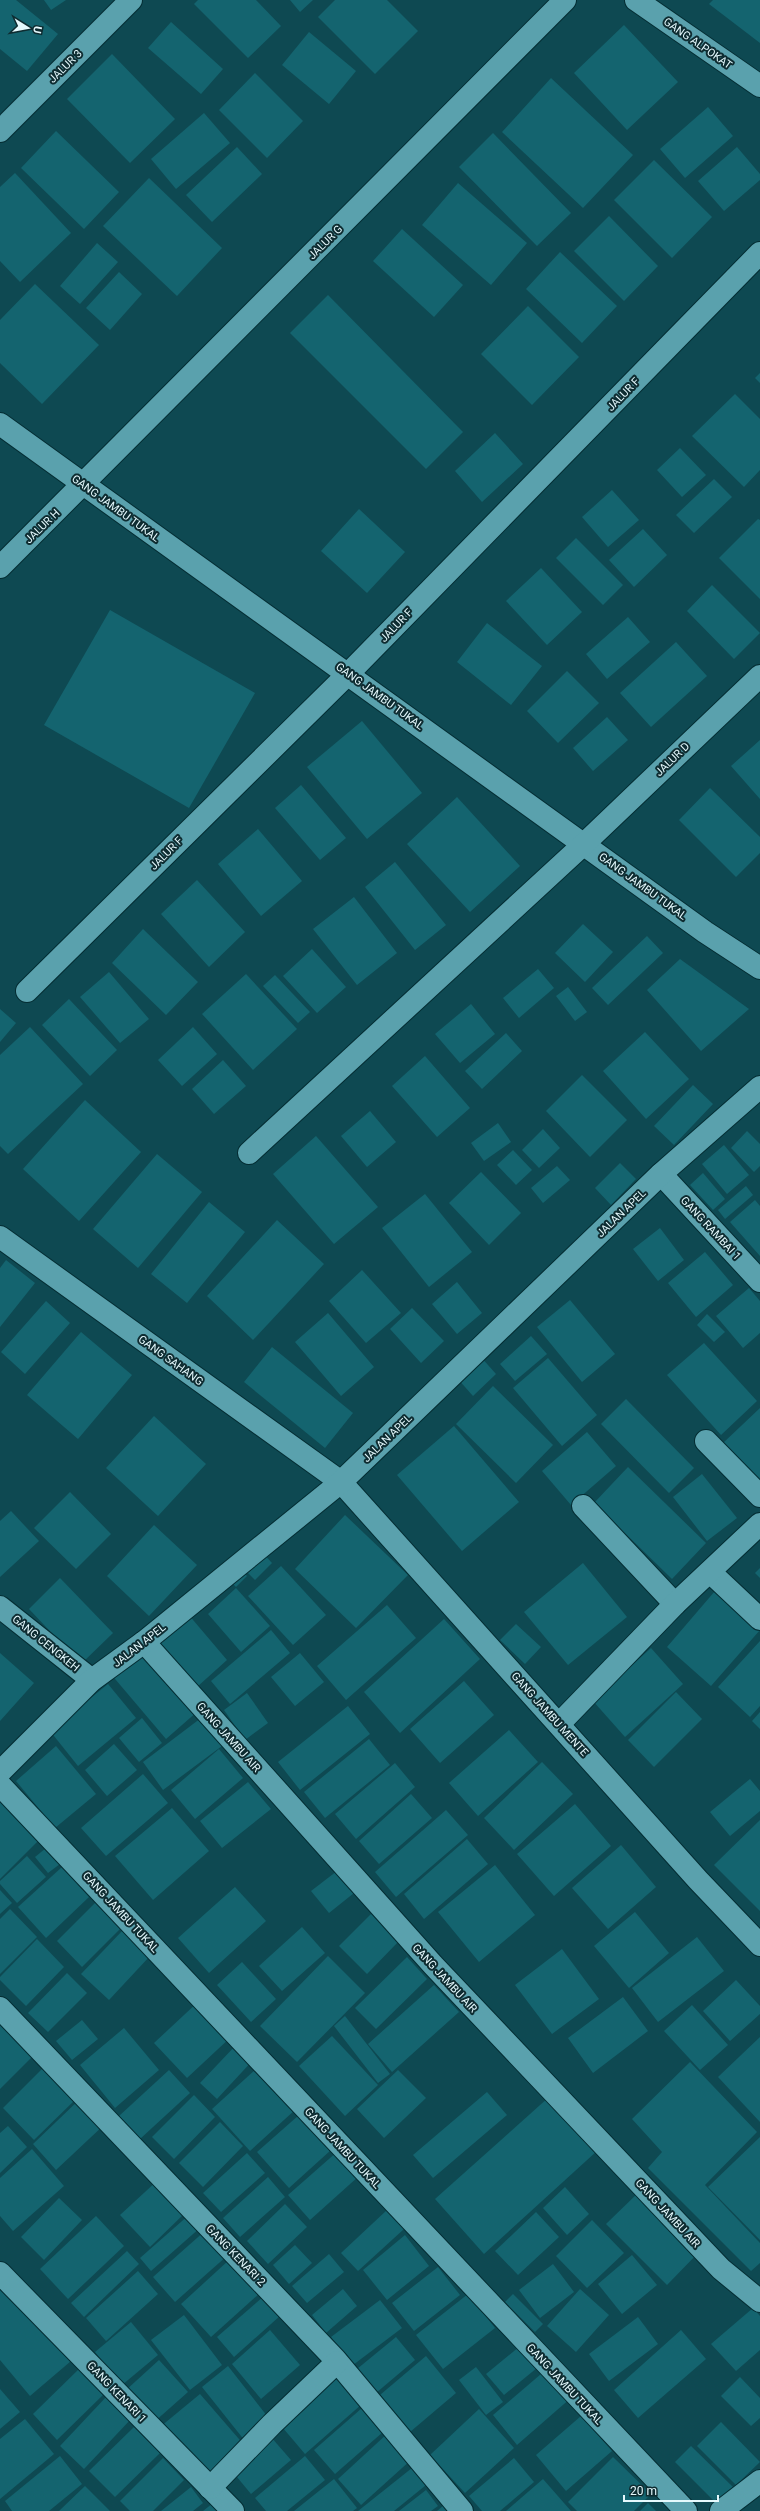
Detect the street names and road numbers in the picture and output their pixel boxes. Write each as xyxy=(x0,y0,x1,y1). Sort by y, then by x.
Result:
street label: GANG ALPOKAT xyxy=(661,15,735,72)
street label: JALUR 3 xyxy=(46,47,85,86)
street label: JALUR G xyxy=(306,223,345,262)
street label: JALUR F xyxy=(604,375,642,414)
street label: GANG JAMBU TUKAL xyxy=(69,472,162,545)
street label: JALUR H xyxy=(22,507,62,546)
street label: JALUR F xyxy=(377,606,415,645)
street label: GANG JAMBU TUKAL xyxy=(333,660,426,733)
street label: JALUR D xyxy=(653,740,692,779)
street label: JALUR F xyxy=(147,834,186,873)
street label: GANG JAMBU TUKAL xyxy=(596,850,689,923)
street label: JALAN APEL xyxy=(594,1187,649,1240)
street label: GANG RAMBAI 1 xyxy=(678,1194,743,1263)
street label: GANG SAHANG xyxy=(136,1333,206,1388)
street label: JALAN APEL xyxy=(360,1412,415,1465)
street label: GANG CENGKEH xyxy=(10,1612,82,1674)
street label: JALAN APEL xyxy=(110,1621,168,1670)
street label: GANG JAMBU MENTE xyxy=(508,1670,591,1759)
street label: GANG JAMBU AIR xyxy=(194,1700,263,1775)
street label: GANG JAMBU TUKAL xyxy=(80,1869,161,1955)
street label: GANG JAMBU AIR xyxy=(409,1941,480,2016)
street label: GANG JAMBU TUKAL xyxy=(302,2105,383,2191)
street label: GANG JAMBU AIR xyxy=(632,2176,703,2251)
street label: GANG KENARI 2 xyxy=(203,2222,268,2289)
street label: GANG JAMBU TUKAL xyxy=(524,2341,605,2427)
street label: GANG KENARI 1 xyxy=(84,2359,149,2426)

